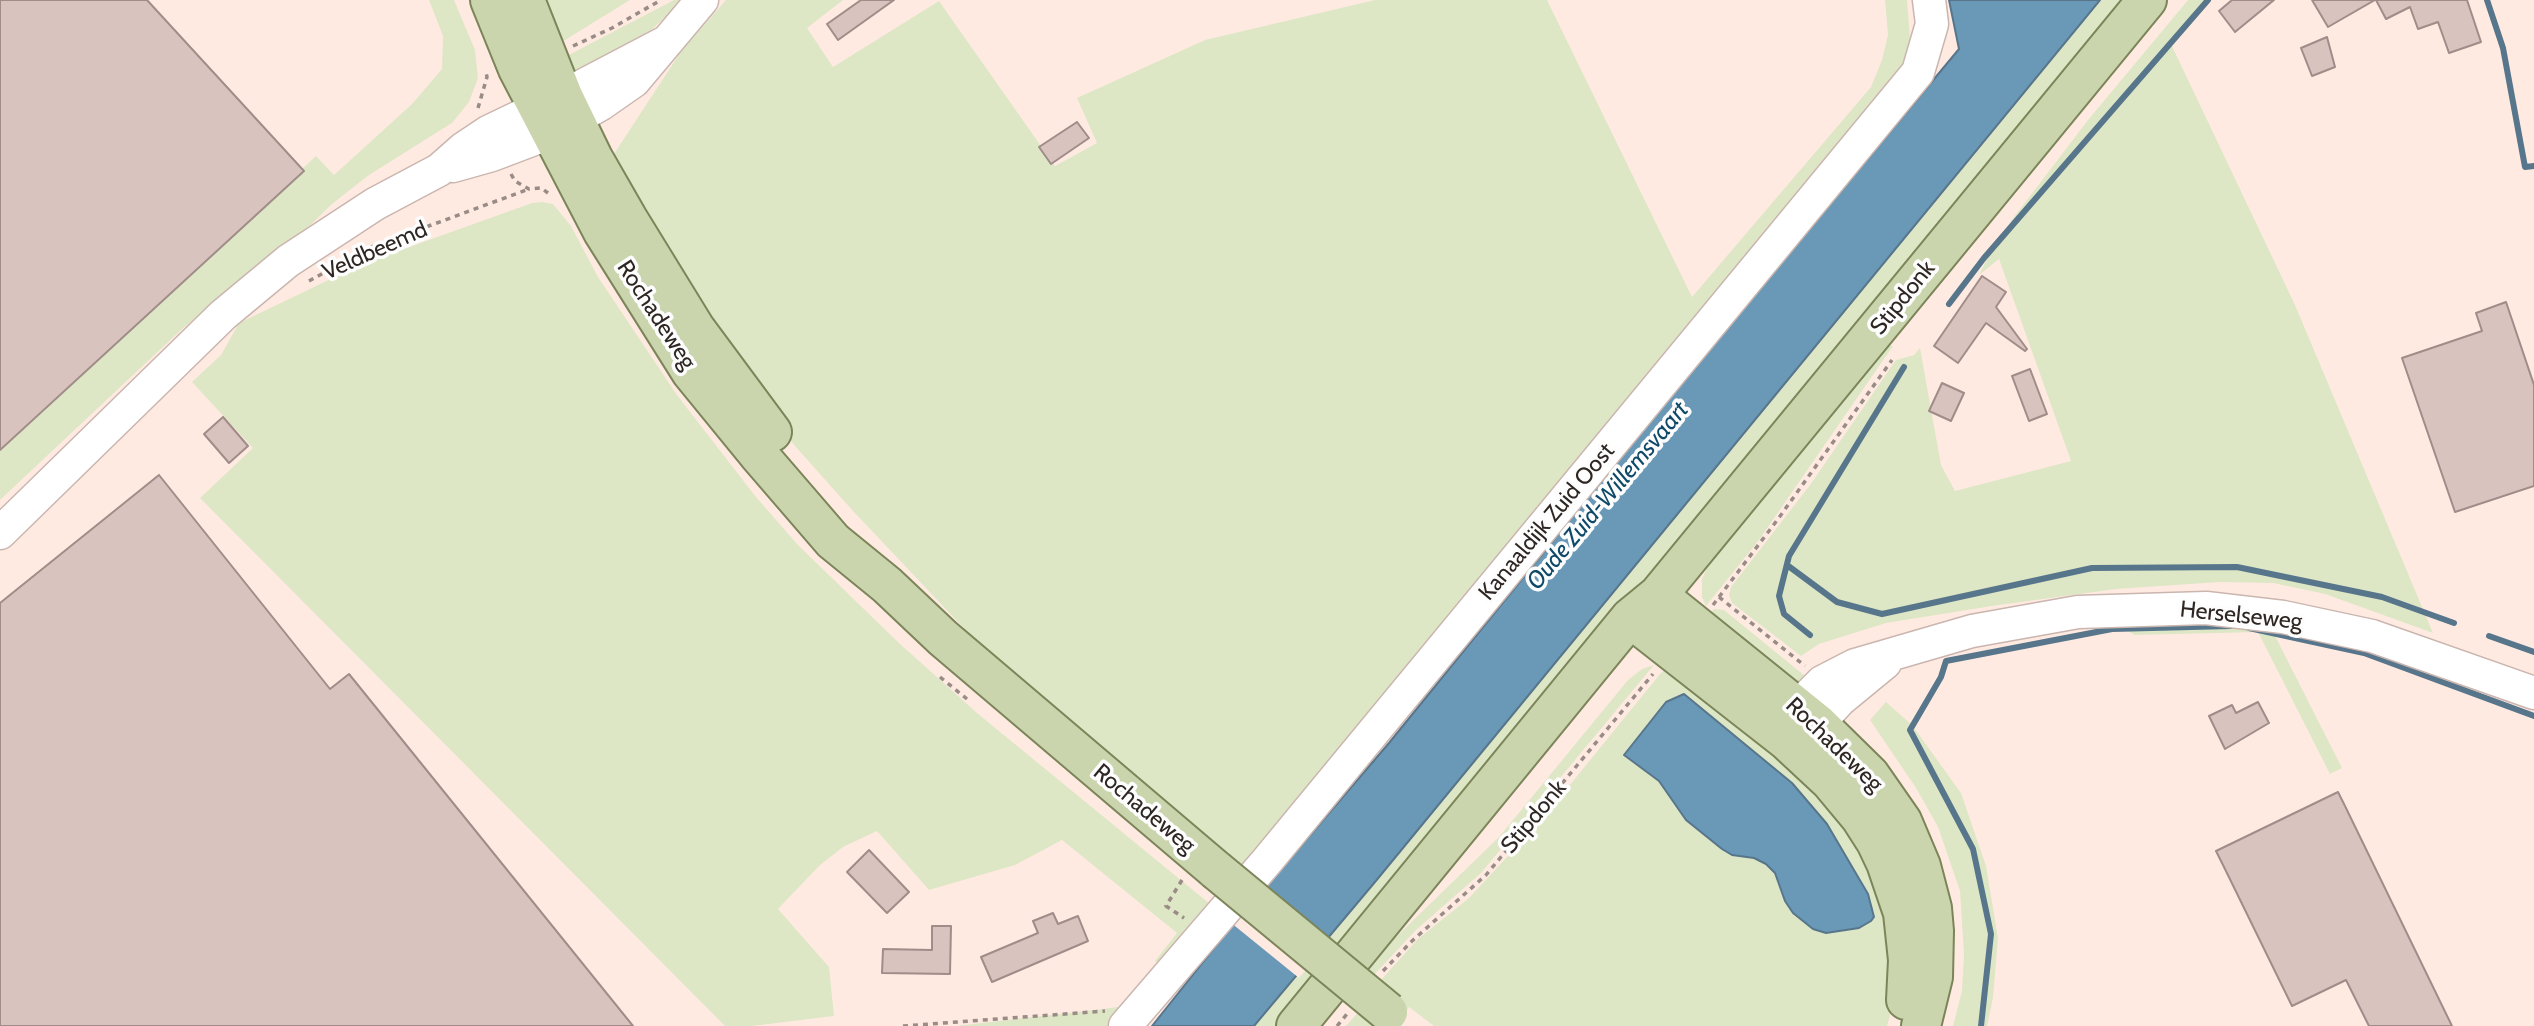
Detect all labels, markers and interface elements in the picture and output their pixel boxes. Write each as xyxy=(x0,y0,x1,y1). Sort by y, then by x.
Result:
street label: Veldbeemd xyxy=(318,216,432,286)
street label: Rochadeweg xyxy=(611,255,701,375)
street label: Stipdonk xyxy=(1865,255,1941,341)
water label: Oude Zuid-Willemsvaart xyxy=(1521,396,1695,596)
street label: Kanaaldijk Zuid Oost xyxy=(1473,438,1621,606)
street label: Herselseweg xyxy=(2179,596,2303,636)
street label: Rochadeweg xyxy=(1780,692,1888,798)
street label: Rochadeweg xyxy=(1087,758,1201,860)
street label: Stipdonk xyxy=(1495,775,1573,859)

